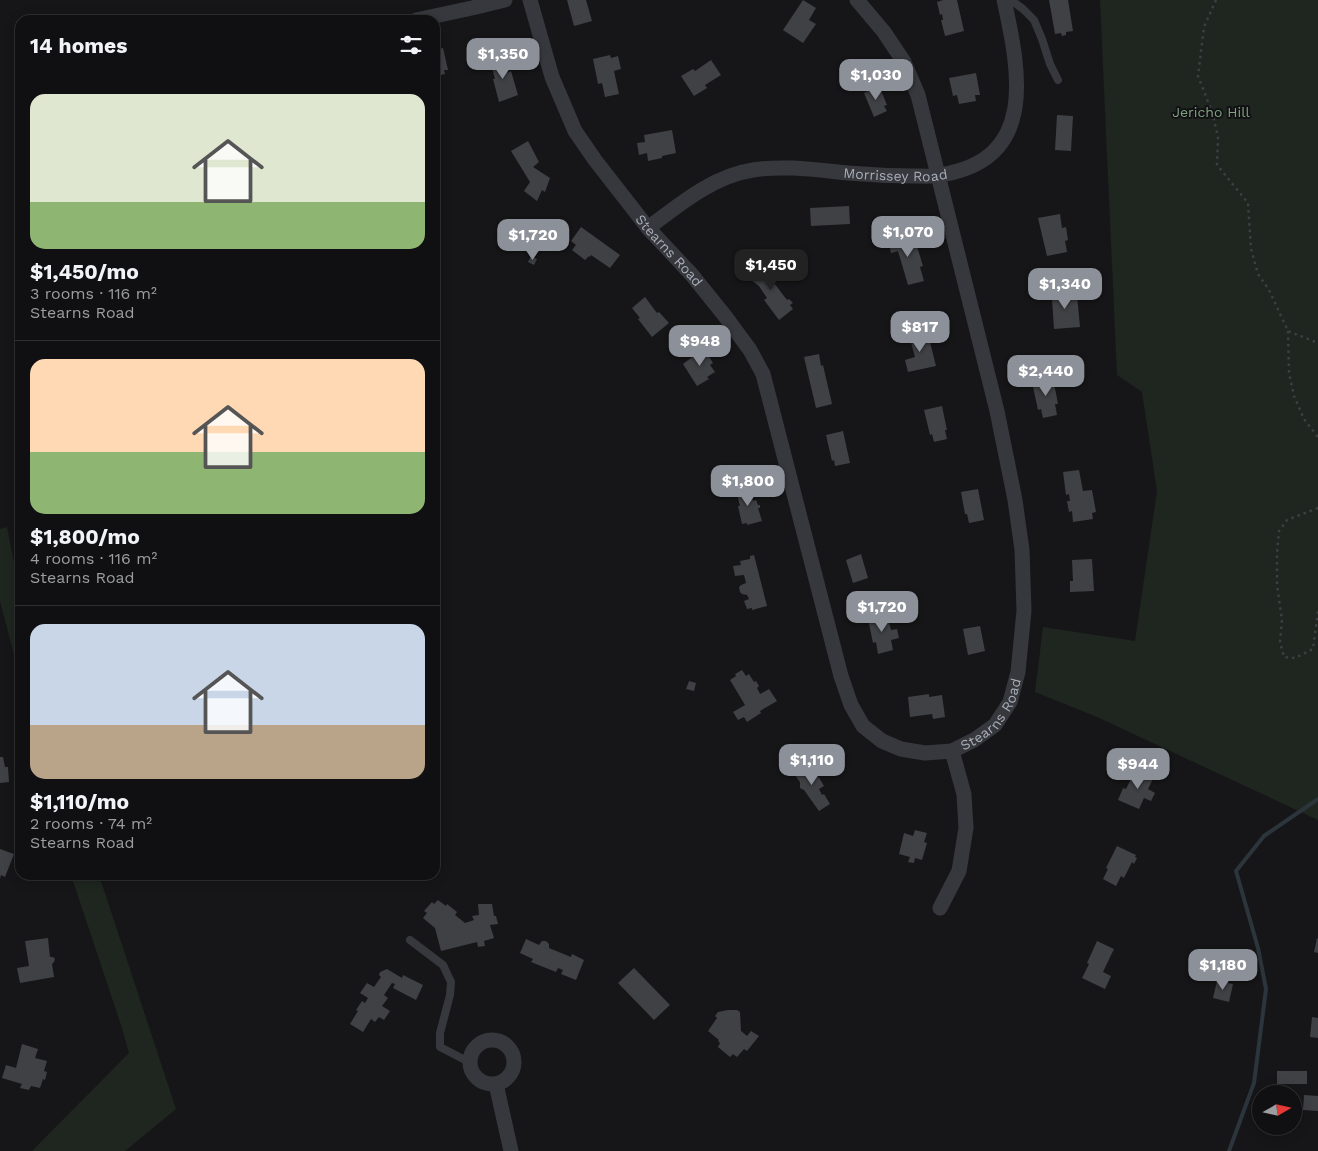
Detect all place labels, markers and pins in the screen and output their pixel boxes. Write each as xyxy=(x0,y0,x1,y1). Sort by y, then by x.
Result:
pin: $1,350 xyxy=(462,38,544,80)
pin: $1,030 xyxy=(835,58,917,101)
pin: $1,070 xyxy=(867,216,949,258)
pin: $1,720 xyxy=(492,218,574,261)
pin: $1,450 xyxy=(730,248,812,291)
pin: $1,340 xyxy=(1024,268,1106,310)
pin: $817 xyxy=(890,310,950,353)
pin: $948 xyxy=(670,324,730,367)
pin: $2,440 xyxy=(1005,354,1087,397)
pin: $1,800 xyxy=(707,464,789,507)
pin: $1,720 xyxy=(841,590,923,633)
pin: $1,110 xyxy=(771,744,853,786)
pin: $944 xyxy=(1108,748,1168,790)
pin: $1,180 xyxy=(1182,948,1264,991)

